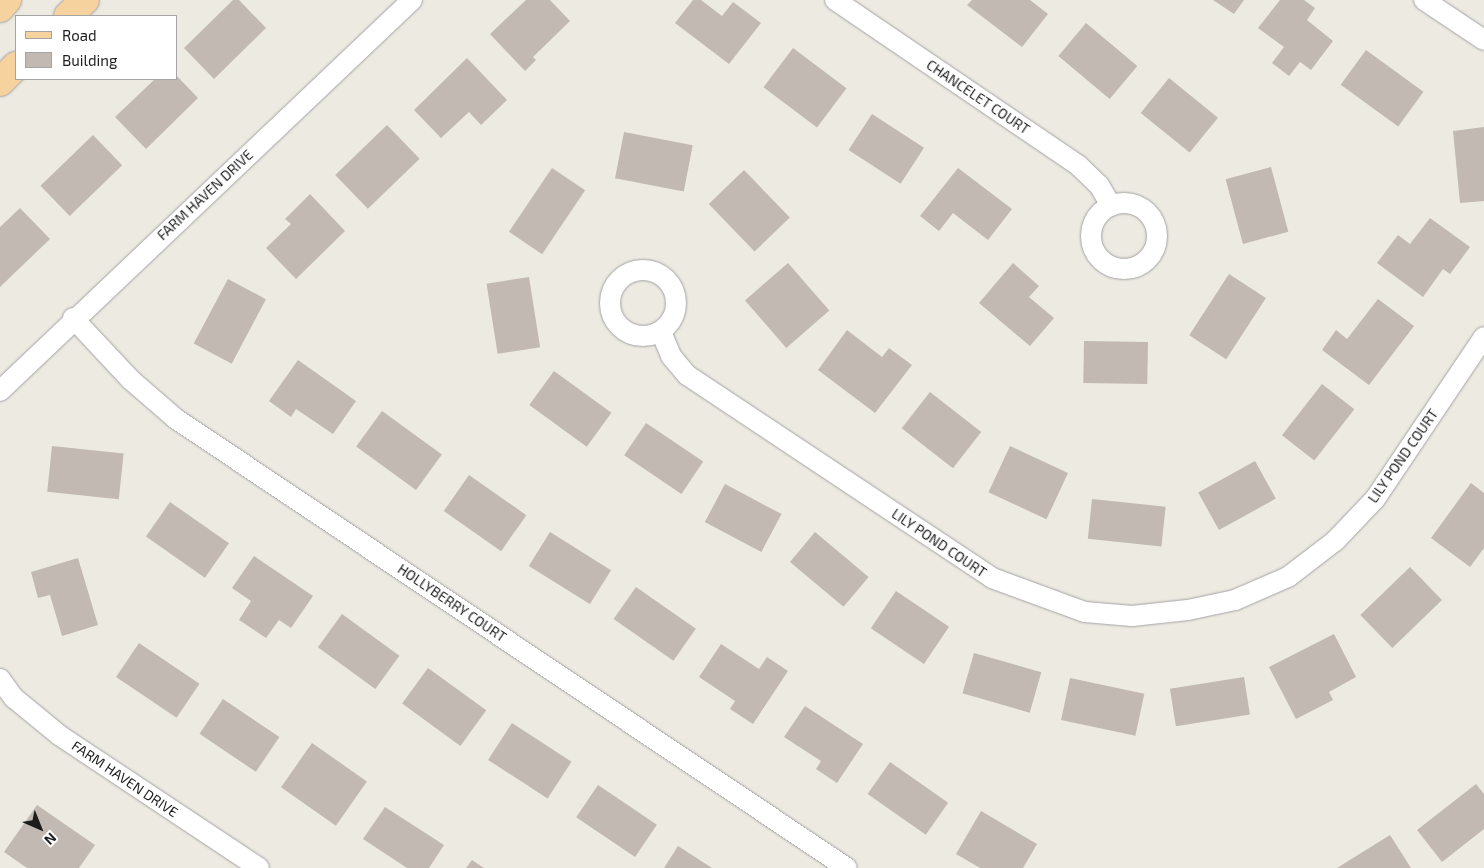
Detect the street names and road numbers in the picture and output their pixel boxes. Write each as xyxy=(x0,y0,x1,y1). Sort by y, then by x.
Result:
street label: CHANCELET COURT xyxy=(923,56,1033,138)
street label: FARM HAVEN DRIVE xyxy=(154,146,256,244)
street label: LILY POND COURT xyxy=(1364,406,1442,506)
street label: LILY POND COURT xyxy=(888,505,990,581)
street label: HOLLYBERRY COURT xyxy=(394,560,510,646)
street label: FARM HAVEN DRIVE xyxy=(69,737,181,821)

